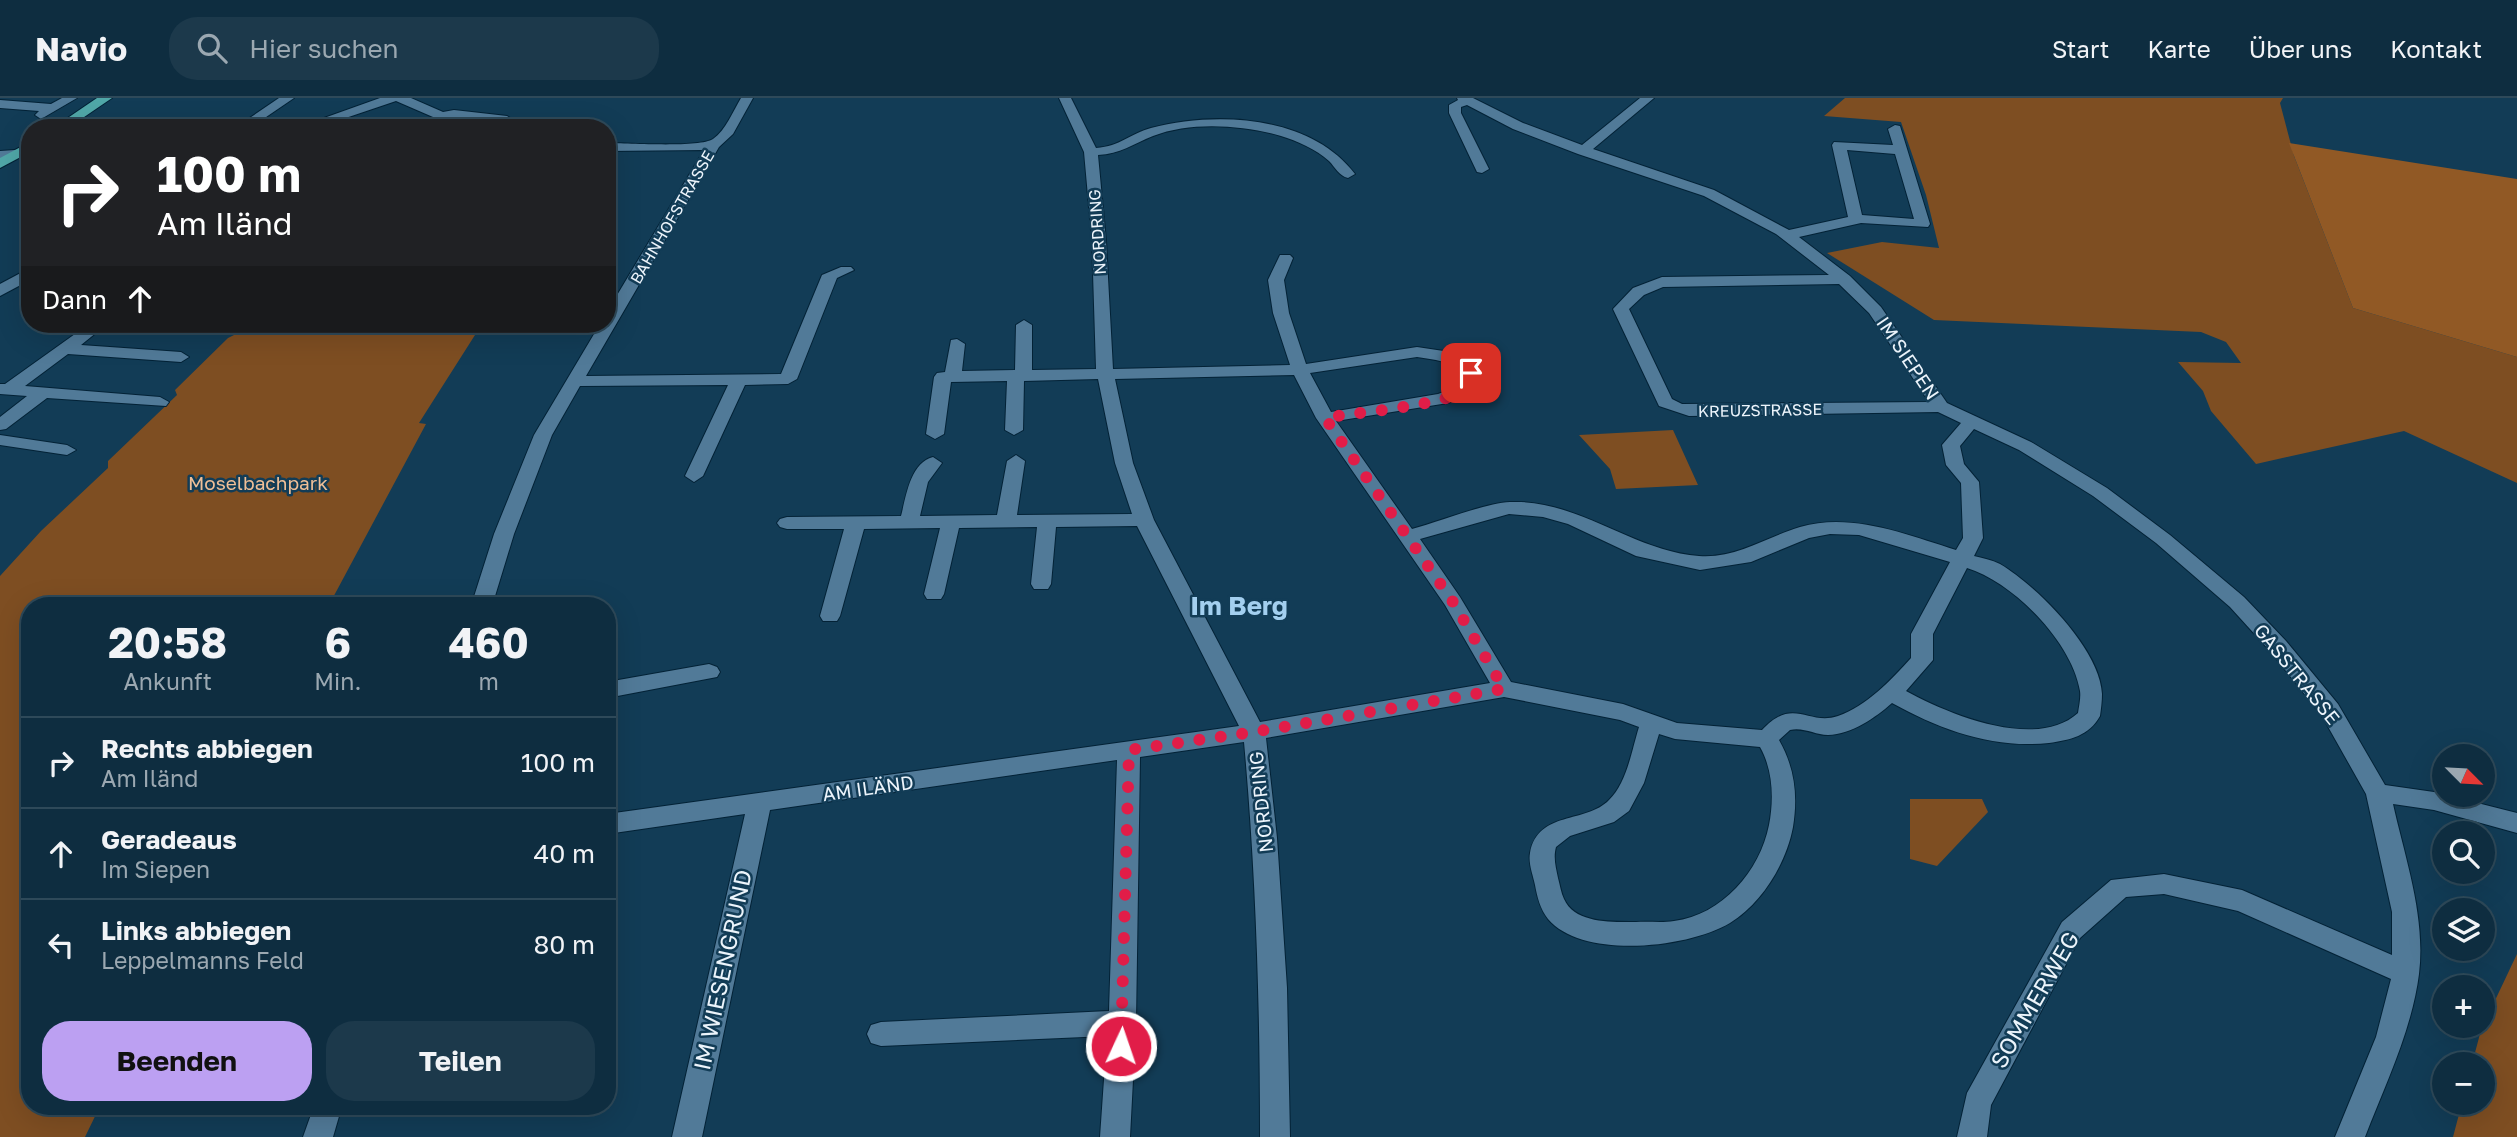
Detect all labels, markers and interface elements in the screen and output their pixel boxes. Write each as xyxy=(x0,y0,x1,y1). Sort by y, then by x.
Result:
search box xyxy=(169,17,659,80)
text: Navio xyxy=(35,29,127,68)
icon: search xyxy=(193,29,231,67)
text: Hier suchen xyxy=(249,33,399,64)
text: Start xyxy=(2052,34,2109,63)
text: Karte xyxy=(2147,34,2211,63)
text: Über uns xyxy=(2249,34,2352,63)
text: Kontakt xyxy=(2390,34,2482,63)
text: 100 m xyxy=(157,144,301,203)
icon: right xyxy=(42,147,133,238)
street label: BAHNHOFSTRASSE xyxy=(626,147,718,287)
street label: NORDRING xyxy=(1084,189,1110,275)
text: Am Iländ xyxy=(157,204,293,242)
icon: ahead xyxy=(121,280,159,318)
text: Dann xyxy=(42,284,107,315)
street label: IM SIEPEN xyxy=(1872,312,1945,404)
pin xyxy=(1441,343,1501,403)
icon: arrive xyxy=(1452,354,1490,392)
street label: KREUZSTRASSE xyxy=(1698,399,1822,421)
park label: Moselbachpark xyxy=(188,471,328,494)
district label: Im Berg xyxy=(1190,590,1288,621)
text: 20:58 xyxy=(108,617,227,667)
text: 6 xyxy=(324,617,351,667)
text: 460 xyxy=(449,617,529,667)
street label: GASSTRASSE xyxy=(2250,619,2345,729)
text: Ankunft xyxy=(123,667,212,695)
text: Min. xyxy=(314,667,361,695)
text: m xyxy=(478,667,499,695)
text: Rechts abbiegen xyxy=(101,733,313,764)
icon: right xyxy=(42,744,80,782)
north arrow xyxy=(2432,744,2496,807)
map controls xyxy=(2432,744,2495,1115)
text: 100 m xyxy=(521,747,595,778)
street label: NORDRING xyxy=(1244,750,1277,854)
text: Am Iländ xyxy=(101,764,198,792)
street label: AM ILÄND xyxy=(821,770,915,805)
button: search xyxy=(2432,821,2495,884)
text: Geradeaus xyxy=(101,824,237,855)
icon: ahead xyxy=(42,835,80,873)
text: 40 m xyxy=(534,838,595,869)
text: Im Siepen xyxy=(101,855,210,883)
street label: IM WIESENGRUND xyxy=(687,867,757,1073)
button: layers xyxy=(2432,898,2495,961)
text: Links abbiegen xyxy=(101,915,291,946)
icon: left xyxy=(42,926,80,964)
street label: SOMMERWEG xyxy=(1984,926,2085,1073)
text: 80 m xyxy=(534,929,595,960)
text: Leppelmanns Feld xyxy=(101,946,304,974)
button: + xyxy=(2432,975,2495,1038)
position arrow xyxy=(1084,1009,1158,1083)
button: Beenden xyxy=(42,1021,312,1101)
button: Teilen xyxy=(326,1021,595,1101)
button: − xyxy=(2432,1052,2495,1115)

